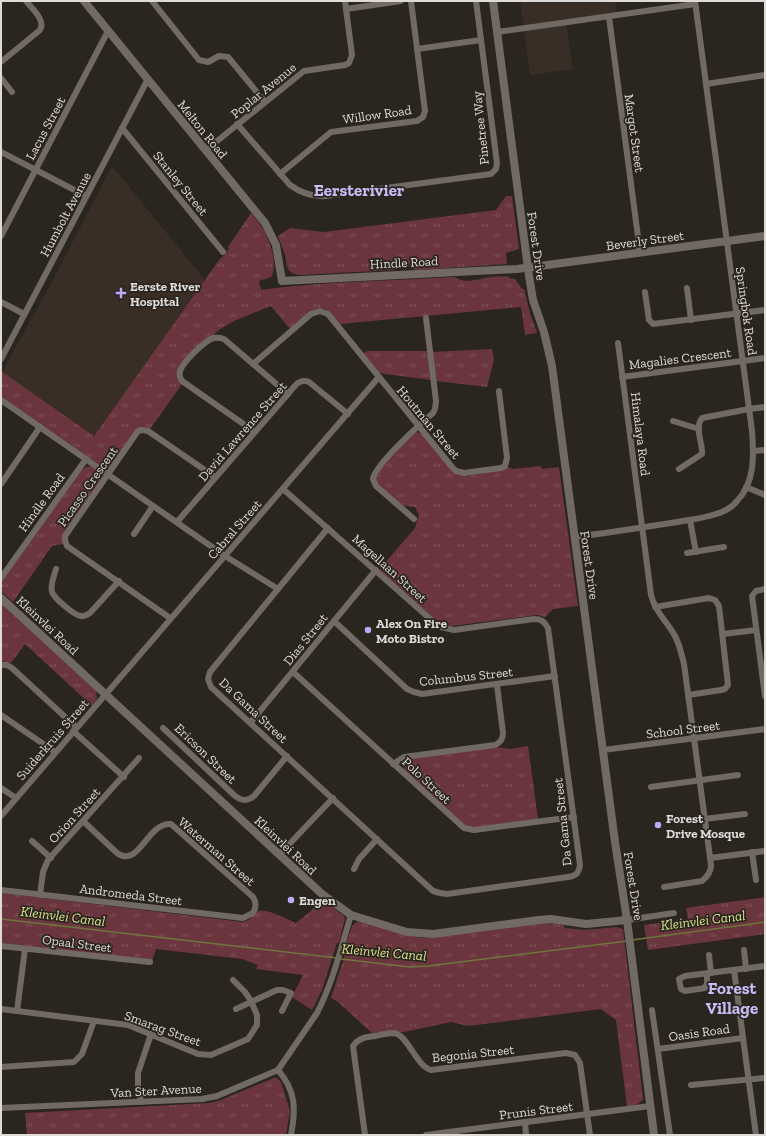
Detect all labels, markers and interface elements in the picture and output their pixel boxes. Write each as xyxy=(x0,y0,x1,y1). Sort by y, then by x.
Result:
street label: Poplar Avenue xyxy=(228,59,299,121)
street label: Pinetree Way xyxy=(469,90,492,165)
street label: Margot Street xyxy=(622,93,647,173)
street label: Lacus Street xyxy=(22,94,68,162)
street label: Melton Road xyxy=(175,97,231,161)
street label: Willow Road xyxy=(342,102,413,127)
street label: Stanley Street xyxy=(150,148,211,219)
street label: Humbolt Avenue xyxy=(37,169,94,259)
district label: Eersterivier xyxy=(314,180,405,200)
street label: Forest Drive xyxy=(524,211,549,281)
street label: Beverly Street xyxy=(605,228,685,253)
street label: Hindle Road xyxy=(369,253,439,272)
street label: Springbok Road xyxy=(733,266,760,356)
place label: Eerste River Hospital xyxy=(130,279,201,309)
marker: Eerste River Hospital xyxy=(115,287,127,299)
street label: Magalies Crescent xyxy=(628,345,732,372)
street label: David Lawrence Street xyxy=(195,378,290,484)
street label: Houtman Street xyxy=(394,383,464,462)
street label: Himalaya Road xyxy=(628,391,653,477)
street label: Picasso Crescent xyxy=(54,443,121,529)
street label: Hindle Road xyxy=(15,470,68,534)
street label: Cabral Street xyxy=(204,496,264,562)
street label: Forest Drive xyxy=(577,530,602,600)
street label: Magellaan Street xyxy=(349,531,430,606)
street label: Kleinvlei Road xyxy=(14,593,82,658)
street label: Dias Street xyxy=(280,610,331,668)
place label: Alex On Fire Moto Bistro xyxy=(376,616,448,646)
marker: Alex On Fire Moto Bistro xyxy=(363,625,373,635)
street label: Columbus Street xyxy=(418,664,514,689)
street label: Da Gama Street xyxy=(216,675,291,746)
street label: Suiderkruis Street xyxy=(13,696,92,783)
street label: School Street xyxy=(645,718,721,741)
street label: Ericson Street xyxy=(172,720,240,787)
street label: Polo Street xyxy=(399,754,454,807)
street label: Da Gama Street xyxy=(550,777,575,867)
street label: Orion Street xyxy=(45,784,103,846)
place label: Forest Drive Mosque xyxy=(666,811,746,841)
street label: Kleinvlei Road xyxy=(252,813,320,878)
street label: Waterman Street xyxy=(175,814,258,889)
marker: Forest Drive Mosque xyxy=(653,820,663,830)
street label: Forest Drive xyxy=(621,851,646,921)
street label: Andromeda Street xyxy=(79,881,183,908)
place label: Engen xyxy=(299,893,336,908)
marker: Engen xyxy=(286,895,296,905)
water label: Kleinvlei Canal xyxy=(20,903,106,930)
water label: Kleinvlei Canal xyxy=(660,907,746,934)
street label: Opaal Street xyxy=(41,932,113,955)
water label: Kleinvlei Canal xyxy=(341,940,427,965)
district label: Forest Village xyxy=(706,978,758,1018)
street label: Smarag Street xyxy=(122,1008,203,1049)
street label: Oasis Road xyxy=(668,1021,731,1044)
street label: Begonia Street xyxy=(431,1042,515,1065)
street label: Van Ster Avenue xyxy=(109,1081,202,1100)
street label: Prunis Street xyxy=(498,1099,574,1122)

